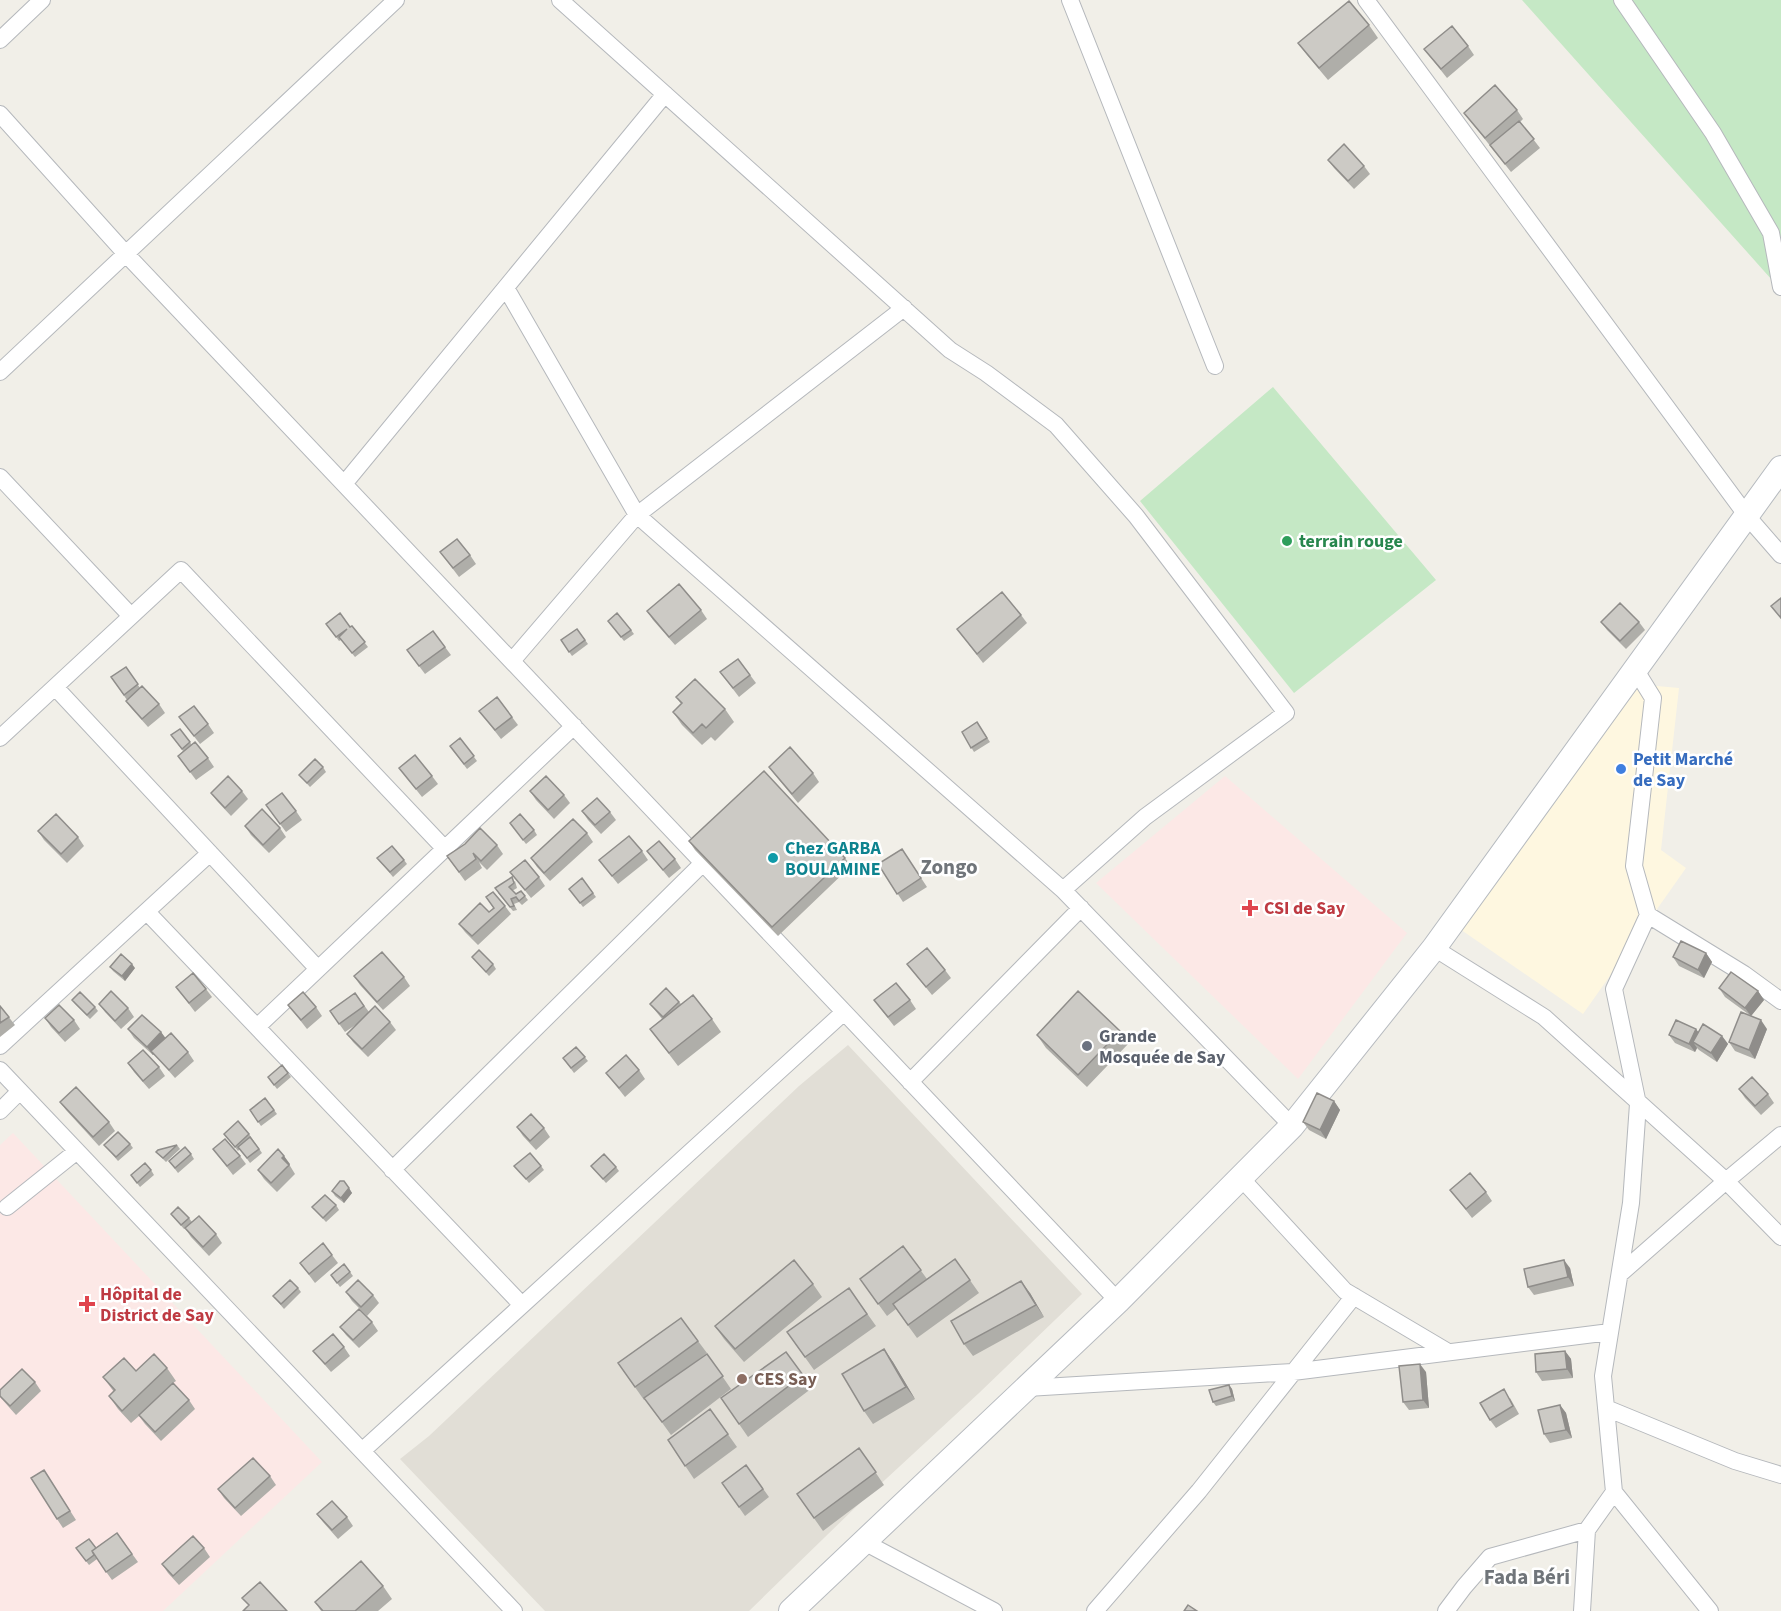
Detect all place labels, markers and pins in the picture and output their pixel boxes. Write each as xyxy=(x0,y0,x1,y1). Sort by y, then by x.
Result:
place label: terrain rouge xyxy=(1299,529,1403,554)
marker: terrain rouge xyxy=(1280,534,1294,548)
place label: Petit Marché de Say xyxy=(1633,747,1733,793)
marker: Petit Marché de Say xyxy=(1614,762,1628,776)
place label: Chez GARBA BOULAMINE xyxy=(785,836,881,882)
marker: Chez GARBA BOULAMINE xyxy=(766,851,780,865)
place label: CSI de Say xyxy=(1264,896,1346,921)
marker: CSI de Say xyxy=(1241,899,1259,917)
place label: Grande Mosquée de Say xyxy=(1099,1024,1226,1070)
marker: Grande Mosquée de Say xyxy=(1080,1039,1094,1053)
place label: Hôpital de District de Say xyxy=(100,1282,215,1328)
marker: Hôpital de District de Say xyxy=(78,1295,96,1313)
place label: CES Say xyxy=(754,1367,817,1392)
marker: CES Say xyxy=(735,1372,749,1386)

